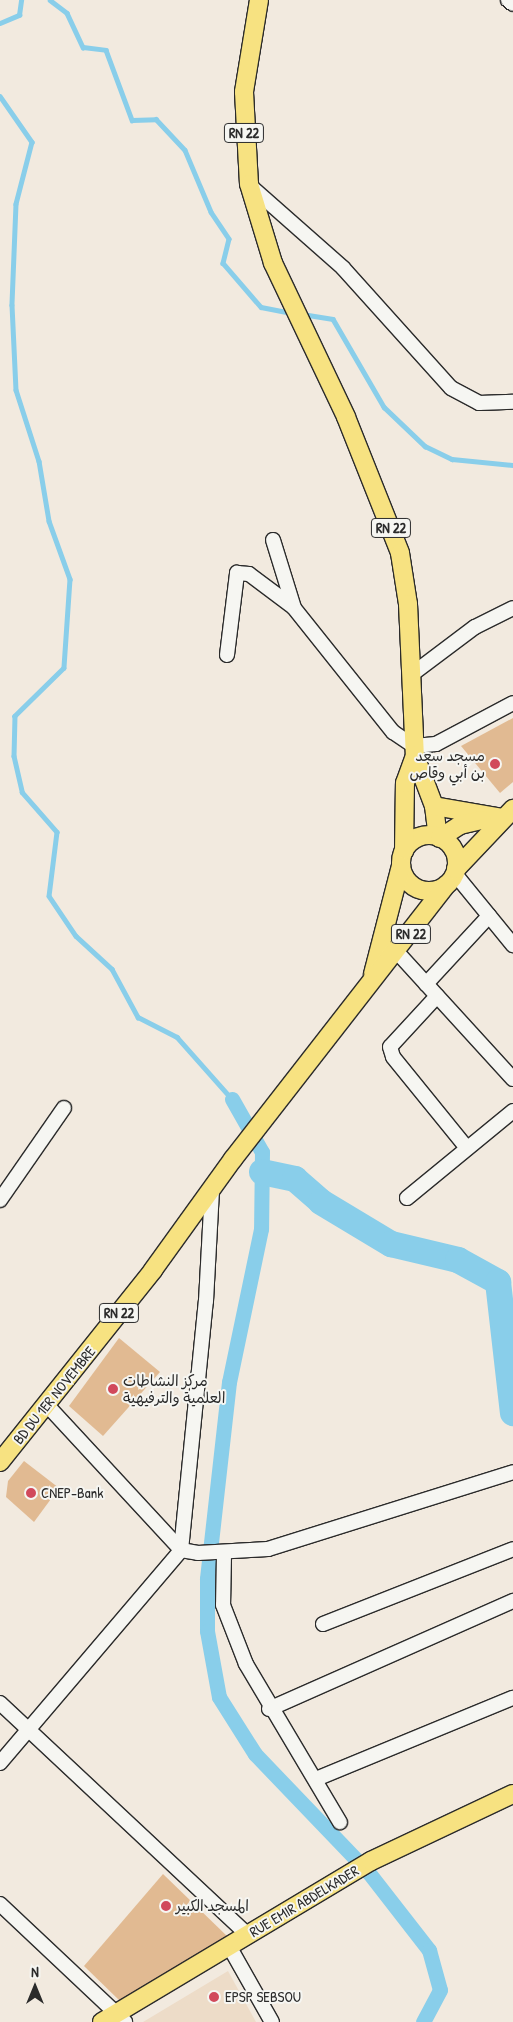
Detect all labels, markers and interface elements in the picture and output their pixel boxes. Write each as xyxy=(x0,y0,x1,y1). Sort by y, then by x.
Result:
road number: RN 22 xyxy=(223,122,265,144)
road number: RN 22 xyxy=(370,516,412,540)
place label: مسجد سعد بن أبي وقاص xyxy=(409,746,485,781)
marker: مسجد سعد بن أبي وقاص xyxy=(489,758,501,770)
road number: RN 22 xyxy=(390,922,432,946)
road number: RN 22 xyxy=(98,1302,140,1325)
street label: BD DU 1ER NOVEMBRE xyxy=(9,1342,99,1448)
place label: مركز النشاطات العلمية والترفيهية xyxy=(123,1371,225,1406)
marker: مركز النشاطات العلمية والترفيهية xyxy=(107,1383,119,1395)
place label: CNEP-Bank xyxy=(41,1484,104,1502)
marker: CNEP-Bank xyxy=(25,1487,37,1499)
street label: RUE EMIR ABDELKADER xyxy=(246,1861,362,1941)
place label: المسجد الكبير xyxy=(176,1897,249,1915)
marker: المسجد الكبير xyxy=(160,1900,172,1912)
north arrow xyxy=(10,1962,60,2012)
text: N xyxy=(31,1962,39,1981)
place label: EPSP SEBSOU xyxy=(225,1988,301,2006)
marker: EPSP SEBSOU xyxy=(207,1990,221,2004)

